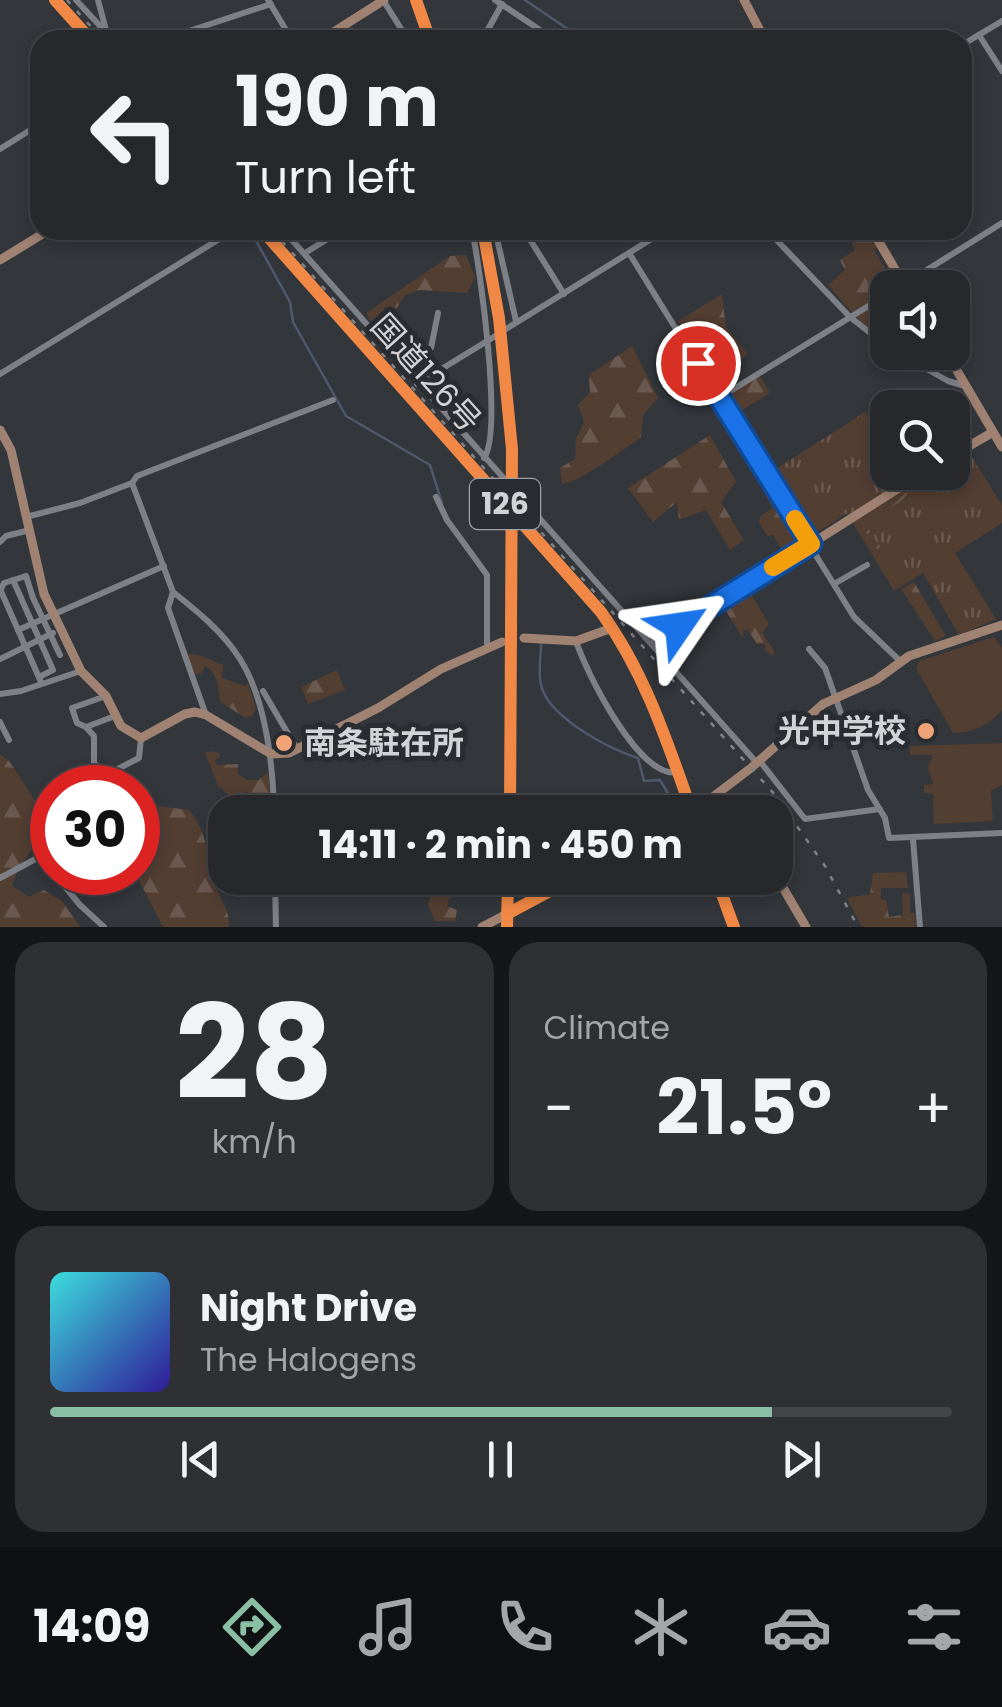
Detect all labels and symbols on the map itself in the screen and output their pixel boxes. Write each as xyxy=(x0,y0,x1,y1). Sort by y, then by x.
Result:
street label: 国道126号 xyxy=(361,304,492,442)
pin xyxy=(656,321,741,406)
road number: 126 xyxy=(470,479,540,529)
position arrow xyxy=(627,574,731,678)
place label: 光中学校 xyxy=(778,708,906,753)
place label: 南条駐在所 xyxy=(304,720,464,765)
marker: 光中学校 xyxy=(915,720,937,742)
marker: 南条駐在所 xyxy=(273,732,295,754)
speed limit sign: 30 xyxy=(30,765,160,895)

